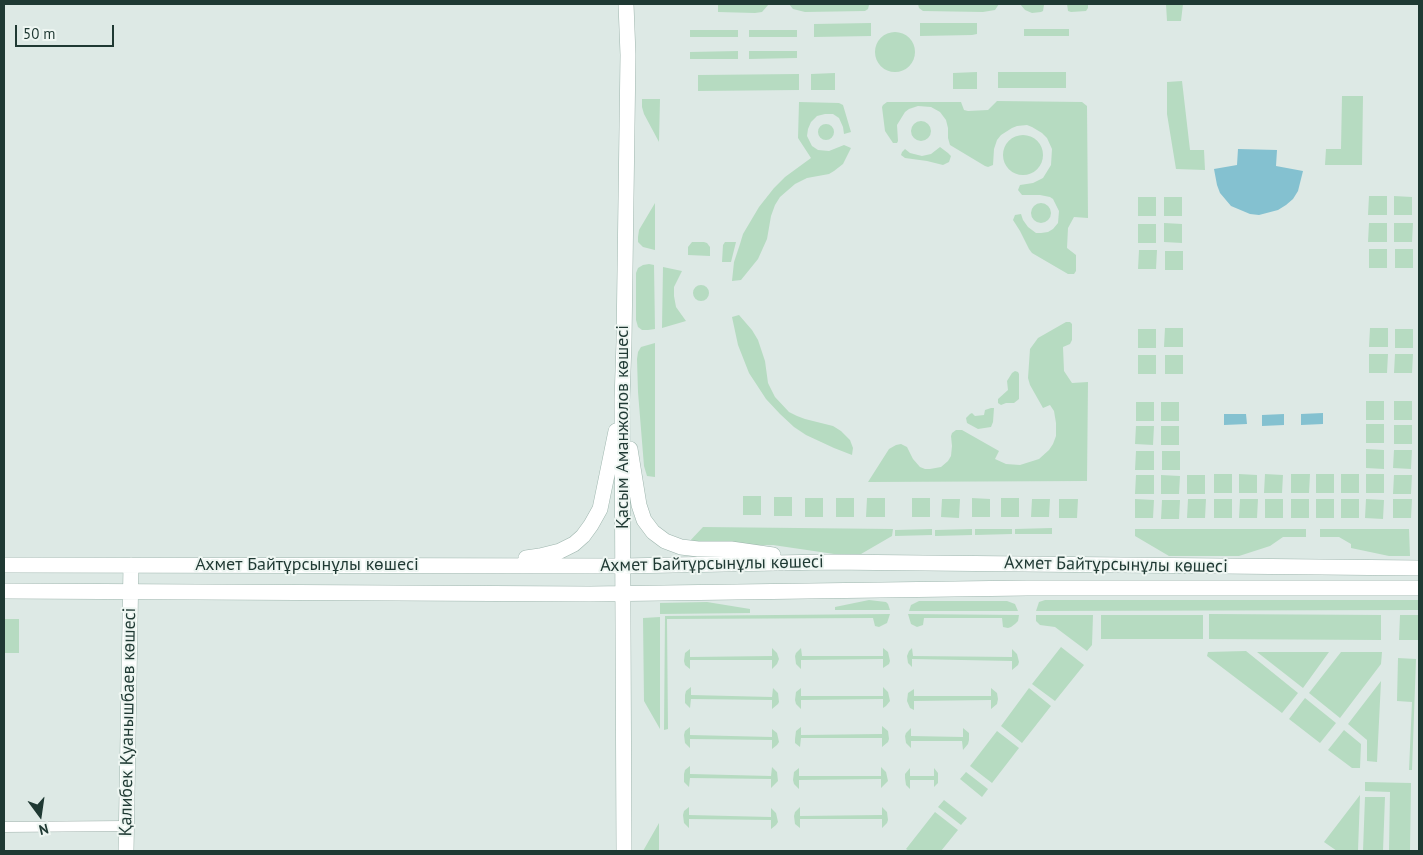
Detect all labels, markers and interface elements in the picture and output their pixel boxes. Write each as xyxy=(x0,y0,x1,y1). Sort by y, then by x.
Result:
scale bar xyxy=(18,15,116,47)
text: 50 m xyxy=(23,24,56,43)
street label: Қасым Аманжолов көшесі xyxy=(612,325,634,529)
street label: Ахмет Байтұрсынұлы көшесі xyxy=(600,551,824,577)
street label: Ахмет Байтұрсынұлы көшесі xyxy=(1004,552,1228,578)
street label: Ахмет Байтұрсынұлы көшесі xyxy=(195,554,419,576)
street label: Қалибек Қуанышбаев көшесі xyxy=(115,607,141,837)
north arrow xyxy=(15,790,65,840)
text: N xyxy=(37,820,50,839)

